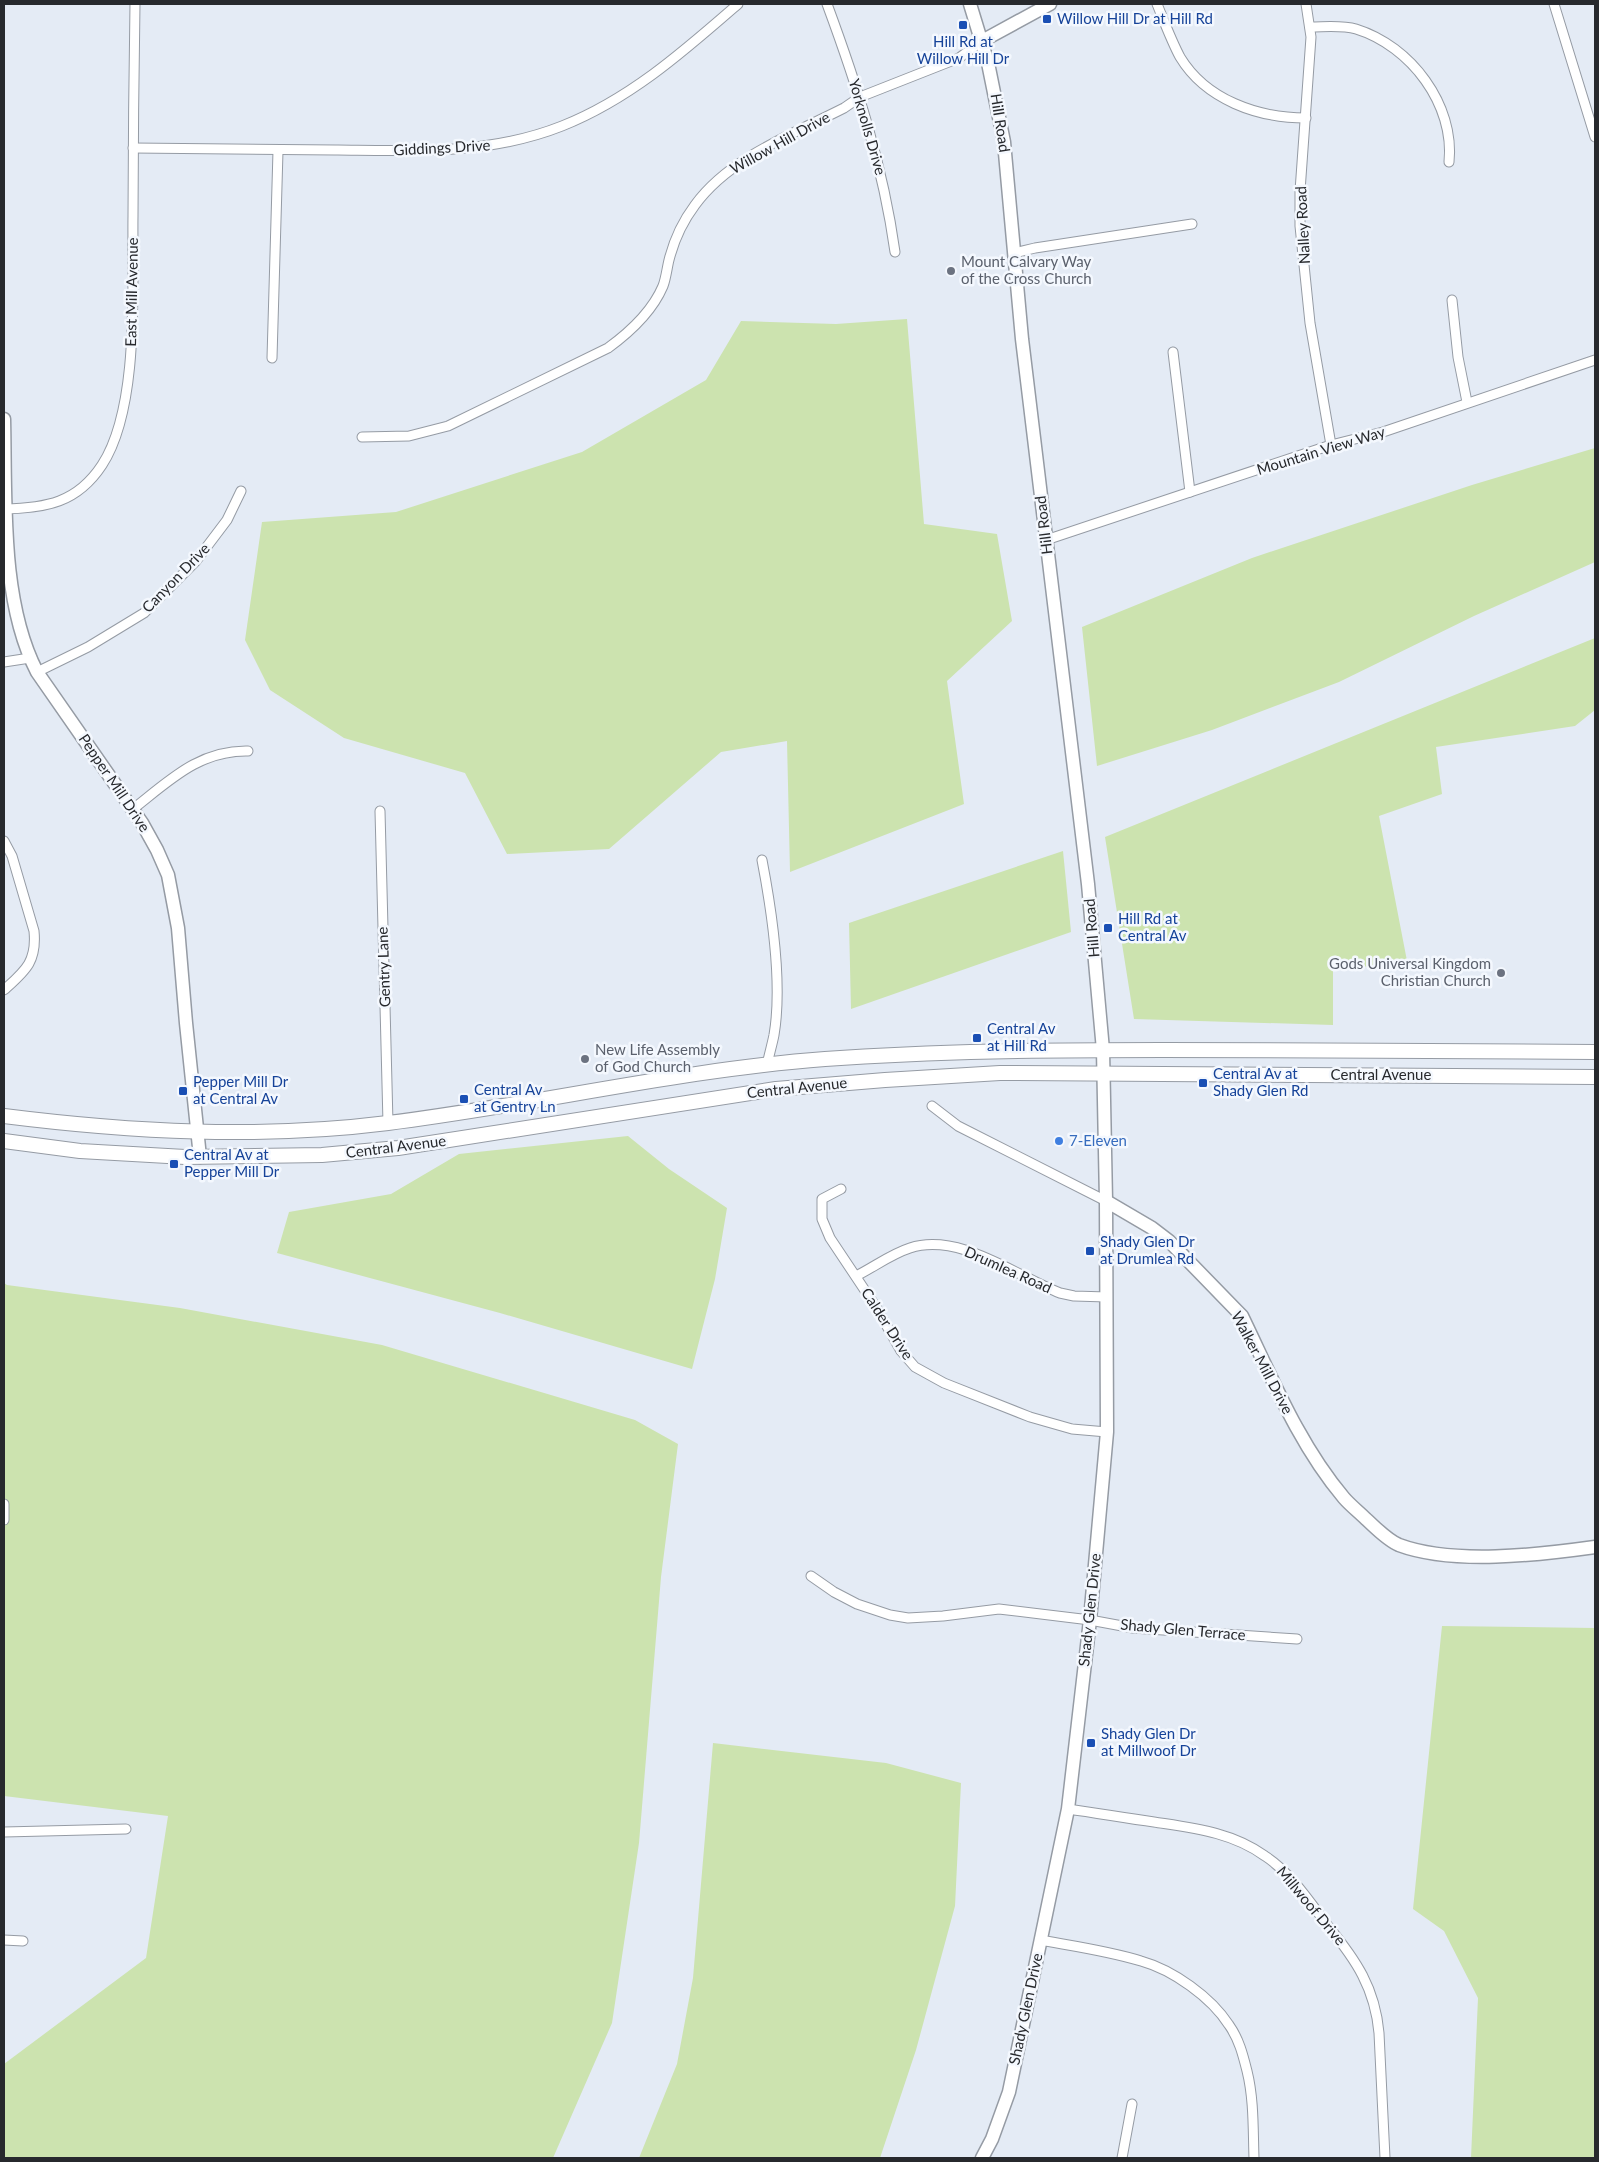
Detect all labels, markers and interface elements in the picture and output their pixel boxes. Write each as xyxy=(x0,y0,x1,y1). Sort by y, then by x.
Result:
place label: Willow Hill Dr at Hill Rd xyxy=(1057,9,1213,27)
marker: Willow Hill Dr at Hill Rd xyxy=(1041,13,1053,25)
marker: Hill Rd at Willow Hill Dr xyxy=(957,19,969,31)
place label: Hill Rd at Willow Hill Dr xyxy=(917,32,1010,67)
street label: Yorknolls Drive xyxy=(846,76,890,177)
street label: Hill Road xyxy=(987,92,1015,153)
street label: Willow Hill Drive xyxy=(726,107,833,177)
street label: Giddings Drive xyxy=(393,135,491,159)
street label: Nalley Road xyxy=(1291,186,1313,264)
street label: East Mill Avenue xyxy=(121,237,141,347)
place label: Mount Calvary Way of the Cross Church xyxy=(961,252,1092,287)
marker: Mount Calvary Way of the Cross Church xyxy=(945,265,957,277)
street label: Mountain View Way xyxy=(1254,422,1387,478)
street label: Hill Road xyxy=(1030,495,1056,556)
street label: Canyon Drive xyxy=(138,539,213,616)
street label: Pepper Mill Drive xyxy=(75,730,154,835)
street label: Hill Road xyxy=(1079,898,1103,958)
place label: Hill Rd at Central Av xyxy=(1118,909,1187,944)
marker: Hill Rd at Central Av xyxy=(1102,922,1114,934)
street label: Gentry Lane xyxy=(373,926,393,1008)
place label: Gods Universal Kingdom Christian Church xyxy=(1329,954,1491,989)
marker: Gods Universal Kingdom Christian Church xyxy=(1495,967,1507,979)
place label: Central Av at Hill Rd xyxy=(987,1019,1056,1054)
marker: Central Av at Hill Rd xyxy=(971,1032,983,1044)
place label: New Life Assembly of God Church xyxy=(595,1040,720,1075)
marker: New Life Assembly of God Church xyxy=(579,1053,591,1065)
place label: Central Av at Shady Glen Rd xyxy=(1213,1064,1308,1099)
street label: Central Avenue xyxy=(1331,1065,1431,1083)
place label: Pepper Mill Dr at Central Av xyxy=(193,1072,289,1107)
street label: Central Avenue xyxy=(746,1073,848,1101)
marker: Central Av at Shady Glen Rd xyxy=(1197,1077,1209,1089)
place label: Central Av at Gentry Ln xyxy=(474,1080,556,1115)
marker: Pepper Mill Dr at Central Av xyxy=(177,1085,189,1097)
marker: Central Av at Gentry Ln xyxy=(458,1093,470,1105)
street label: Central Avenue xyxy=(345,1131,447,1161)
place label: 7-Eleven xyxy=(1069,1131,1127,1149)
marker: 7-Eleven xyxy=(1053,1135,1065,1147)
place label: Central Av at Pepper Mill Dr xyxy=(184,1145,280,1180)
marker: Central Av at Pepper Mill Dr xyxy=(168,1158,180,1170)
place label: Shady Glen Dr at Drumlea Rd xyxy=(1100,1232,1195,1267)
street label: Drumlea Road xyxy=(962,1242,1055,1296)
marker: Shady Glen Dr at Drumlea Rd xyxy=(1084,1245,1096,1257)
street label: Calder Drive xyxy=(858,1284,918,1363)
street label: Walker Mill Drive xyxy=(1228,1308,1298,1417)
street label: Shady Glen Drive xyxy=(1074,1552,1104,1667)
street label: Shady Glen Terrace xyxy=(1120,1615,1247,1643)
place label: Shady Glen Dr at Millwoof Dr xyxy=(1101,1724,1197,1759)
marker: Shady Glen Dr at Millwoof Dr xyxy=(1085,1737,1097,1749)
street label: Millwoof Drive xyxy=(1274,1862,1350,1949)
street label: Shady Glen Drive xyxy=(1004,1951,1046,2066)

